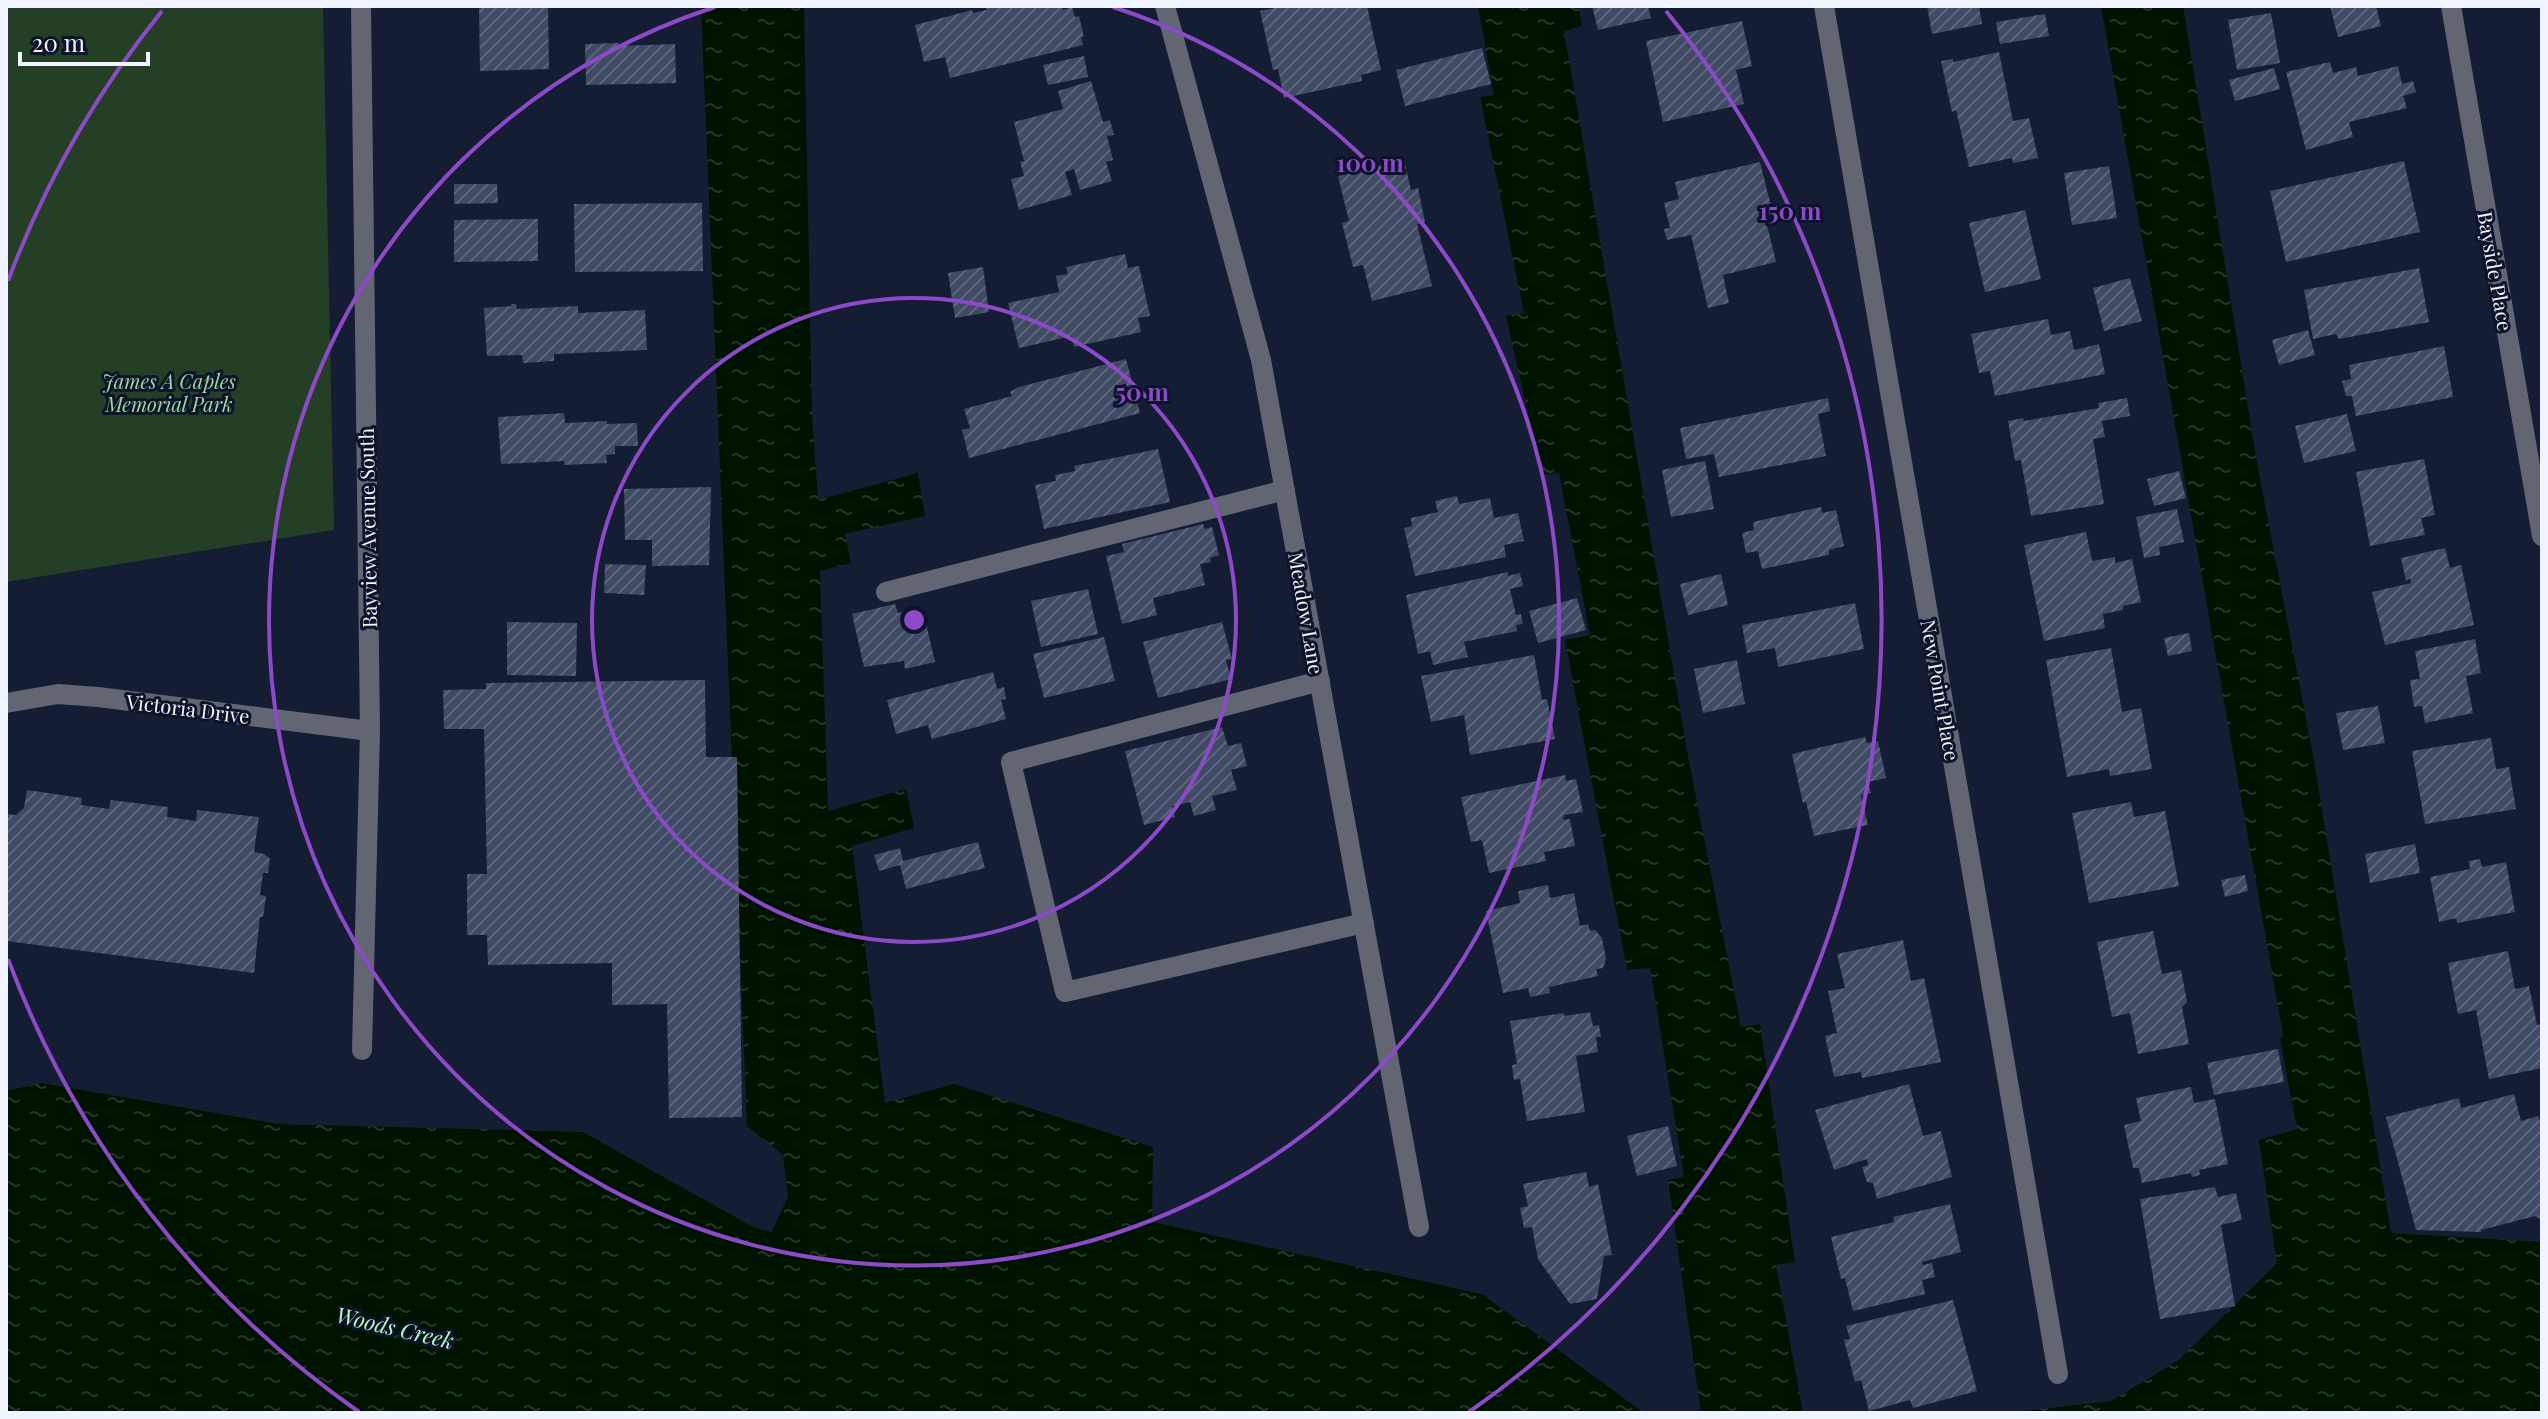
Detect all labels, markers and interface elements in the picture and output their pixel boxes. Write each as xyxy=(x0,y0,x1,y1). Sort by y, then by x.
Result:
scale bar xyxy=(20,16,148,66)
text: 20 m xyxy=(32,26,85,58)
text: 100 m xyxy=(1336,146,1404,178)
text: 150 m xyxy=(1759,194,1822,226)
street label: Bayside Place xyxy=(2472,209,2520,333)
park label: James A Caples Memorial Park xyxy=(102,367,236,417)
text: 50 m xyxy=(1115,375,1169,407)
street label: Bayview Avenue South xyxy=(352,427,382,628)
street label: Meadow Lane xyxy=(1283,550,1331,676)
centre of rings xyxy=(900,606,928,634)
street label: New Point Place xyxy=(1915,617,1967,763)
street label: Victoria Drive xyxy=(124,687,251,729)
water label: Woods Creek xyxy=(333,1299,457,1355)

